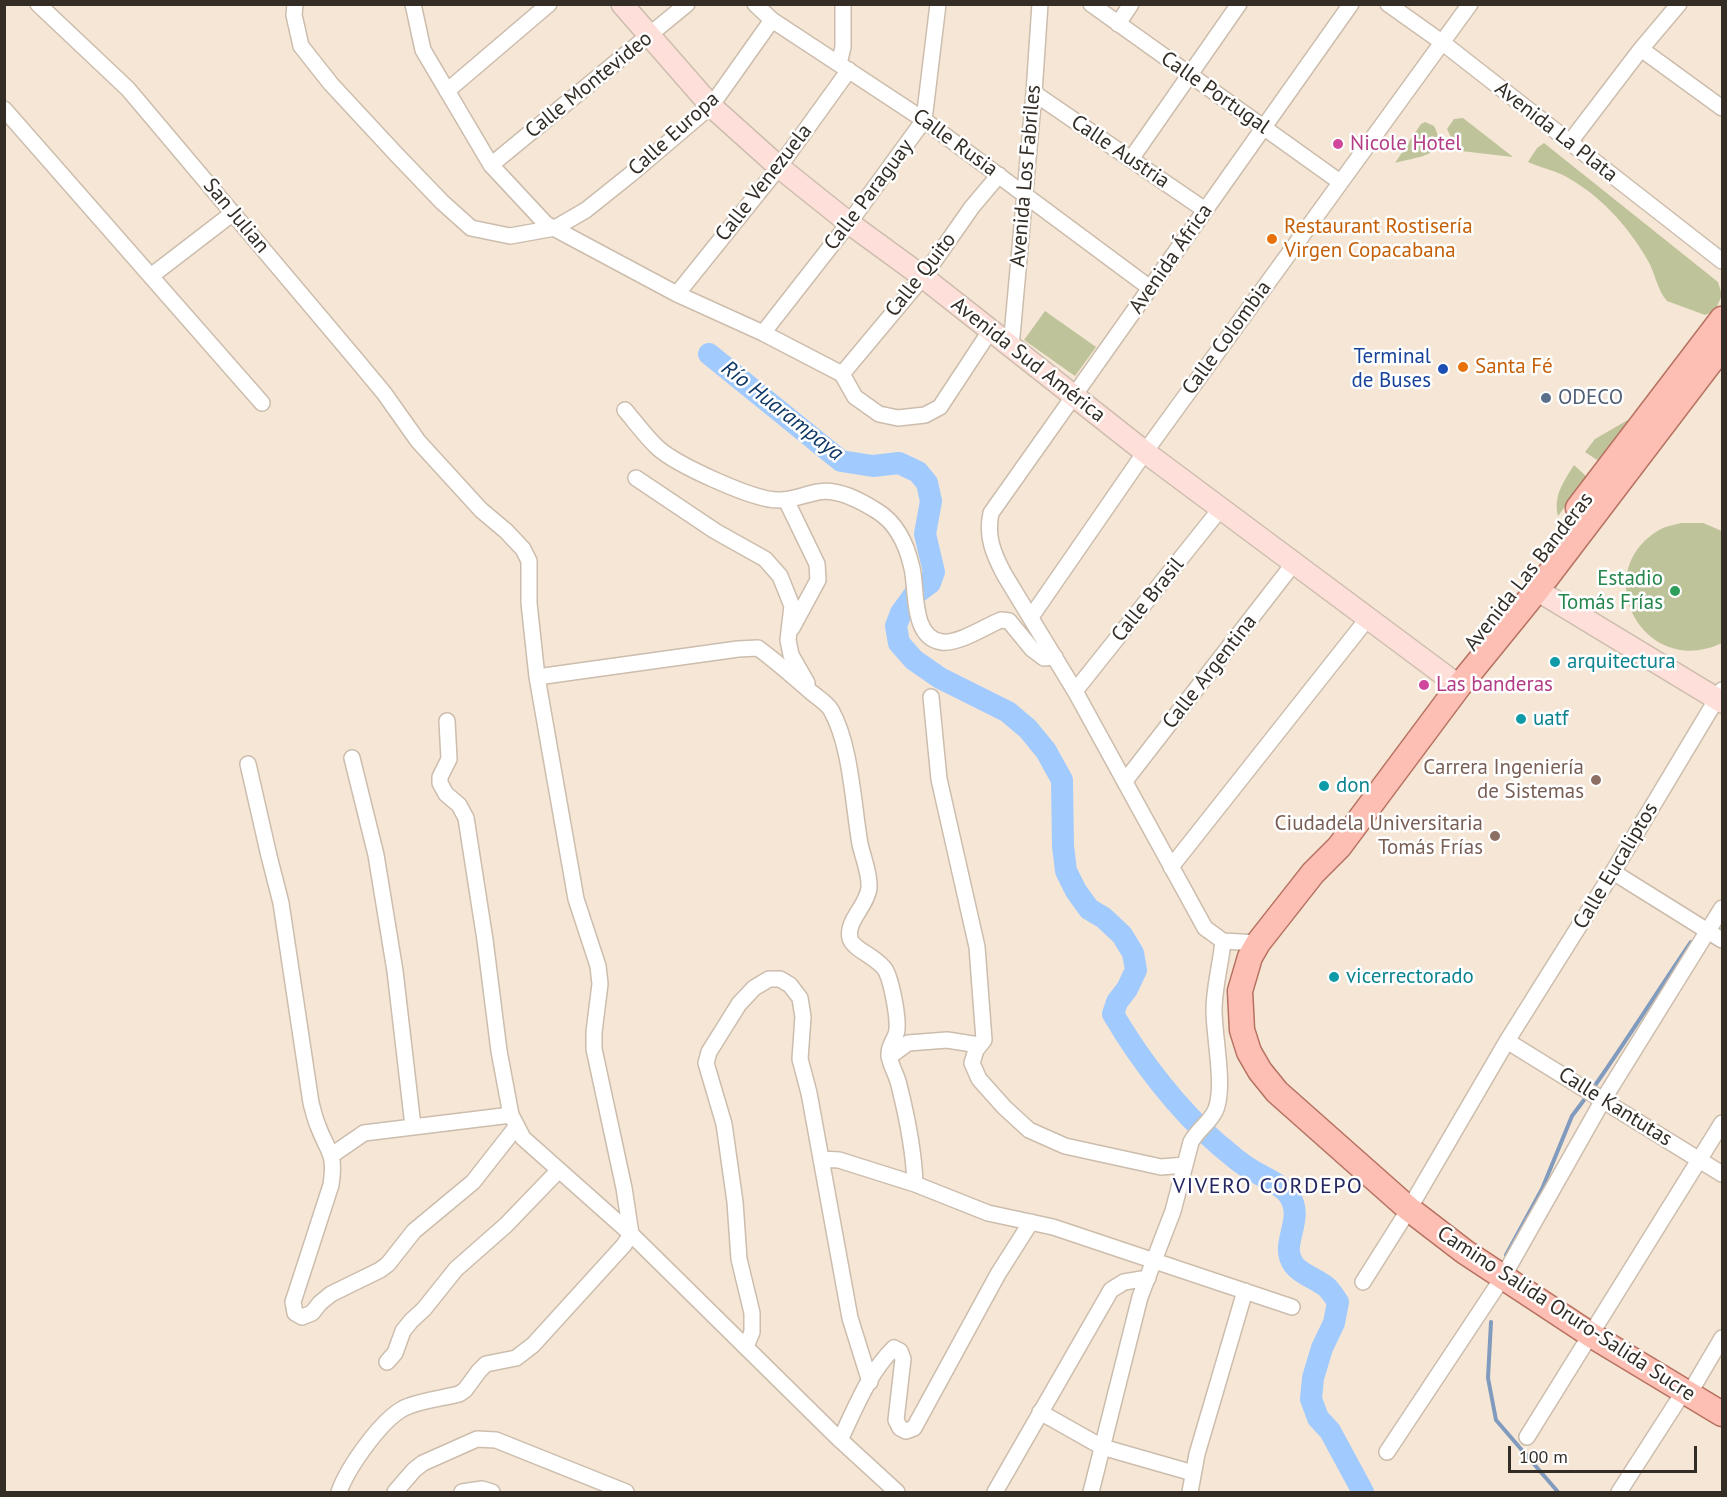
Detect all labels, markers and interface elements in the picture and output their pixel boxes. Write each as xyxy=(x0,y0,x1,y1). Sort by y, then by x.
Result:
street label: Calle Montevideo xyxy=(521,26,657,144)
street label: Calle Portugal xyxy=(1156,46,1274,140)
street label: Avenida La Plata xyxy=(1490,76,1622,188)
street label: Avenida Los Fabriles xyxy=(1005,84,1047,268)
street label: Calle Europa xyxy=(623,87,725,181)
street label: Calle Rusia xyxy=(908,104,1002,182)
street label: Calle Austria xyxy=(1066,110,1174,194)
street label: Calle Venezuela xyxy=(710,119,818,247)
place label: Nicole Hotel xyxy=(1350,131,1461,157)
street label: Calle Paraguay xyxy=(819,135,919,255)
marker: Nicole Hotel xyxy=(1331,137,1345,151)
street label: San Julian xyxy=(198,174,274,258)
street label: Avenida África xyxy=(1124,199,1218,319)
place label: Restaurant Rostisería Virgen Copacabana xyxy=(1284,214,1473,264)
street label: Calle Quito xyxy=(880,228,962,322)
marker: Restaurant Rostisería Virgen Copacabana xyxy=(1265,232,1279,246)
street label: Calle Colombia xyxy=(1177,276,1277,400)
street label: Avenida Sud América xyxy=(946,292,1110,428)
place label: Terminal de Buses xyxy=(1351,344,1431,394)
place label: Santa Fé xyxy=(1475,354,1553,380)
water label: Río Huarampaya xyxy=(716,355,848,467)
marker: Santa Fé xyxy=(1456,360,1470,374)
marker: Terminal de Buses xyxy=(1436,362,1450,376)
place label: ODECO xyxy=(1558,385,1623,411)
marker: ODECO xyxy=(1539,391,1553,405)
street label: Avenida Las Banderas xyxy=(1459,488,1599,656)
street label: Calle Brasil xyxy=(1106,553,1190,647)
place label: Estadio Tomás Frías xyxy=(1558,566,1663,616)
marker: Estadio Tomás Frías xyxy=(1668,584,1682,598)
street label: Calle Argentina xyxy=(1158,610,1262,734)
place label: arquitectura xyxy=(1567,649,1676,675)
marker: arquitectura xyxy=(1548,655,1562,669)
place label: Las banderas xyxy=(1436,672,1553,698)
marker: Las banderas xyxy=(1417,678,1431,692)
place label: uatf xyxy=(1533,706,1569,732)
marker: uatf xyxy=(1514,712,1528,726)
place label: Carrera Ingeniería de Sistemas xyxy=(1423,755,1584,805)
place label: don xyxy=(1336,773,1370,799)
marker: Carrera Ingeniería de Sistemas xyxy=(1589,773,1603,787)
marker: don xyxy=(1317,779,1331,793)
street label: Calle Eucaliptos xyxy=(1568,798,1664,934)
place label: Ciudadela Universitaria Tomás Frías xyxy=(1275,811,1483,861)
marker: Ciudadela Universitaria Tomás Frías xyxy=(1488,829,1502,843)
place label: vicerrectorado xyxy=(1346,964,1474,990)
marker: vicerrectorado xyxy=(1327,970,1341,984)
street label: Calle Kantutas xyxy=(1553,1062,1677,1152)
district label: VIVERO CORDEPO xyxy=(1173,1174,1363,1200)
street label: Camino Salida Oruro-Salida Sucre xyxy=(1432,1221,1700,1407)
scale bar xyxy=(1511,1434,1700,1472)
text: 100 m xyxy=(1519,1445,1568,1468)

